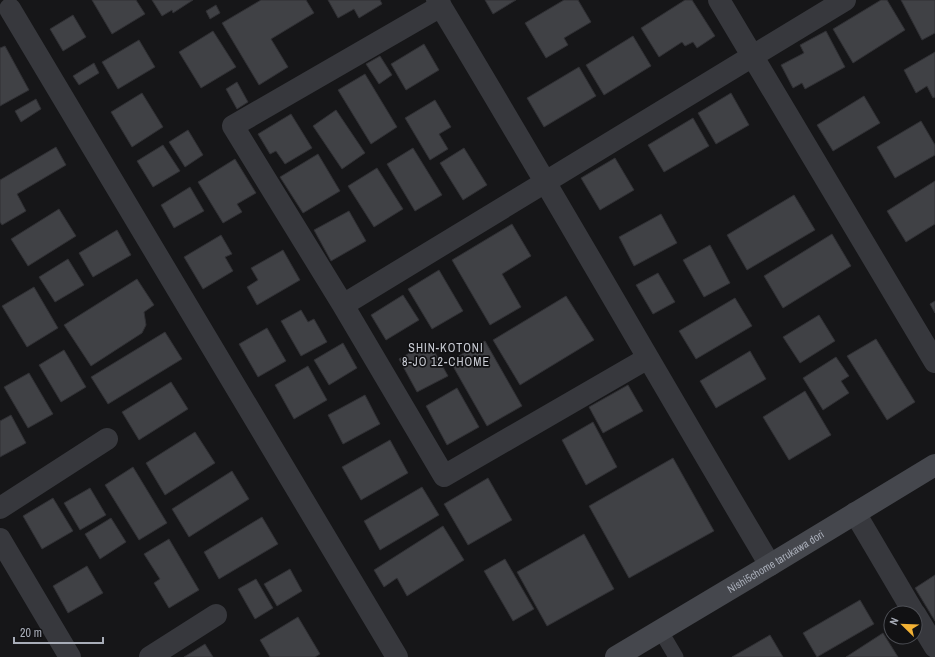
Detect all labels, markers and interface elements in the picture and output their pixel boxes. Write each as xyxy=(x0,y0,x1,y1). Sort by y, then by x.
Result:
district label: SHIN-KOTONI 8-JO 12-CHOME xyxy=(402,340,490,370)
street label: Nishi5chome tarukawa dori xyxy=(725,527,827,596)
north arrow xyxy=(883,605,923,645)
text: N xyxy=(886,615,902,627)
scale bar xyxy=(14,619,103,645)
text: 20 m xyxy=(20,625,42,641)

